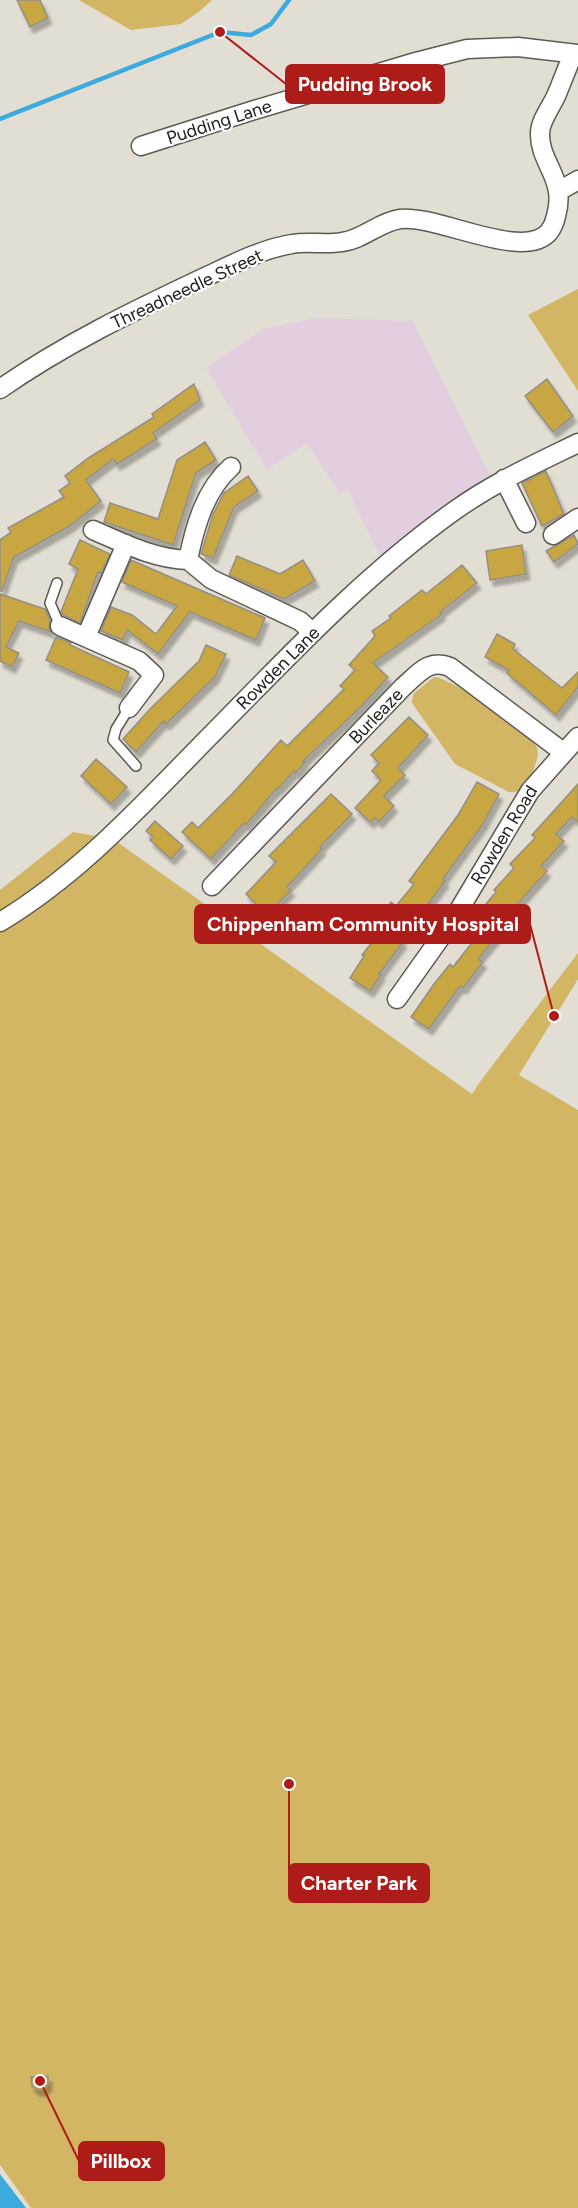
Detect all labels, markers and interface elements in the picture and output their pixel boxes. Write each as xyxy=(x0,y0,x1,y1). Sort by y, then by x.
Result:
callout: Pudding Brook xyxy=(286,65,444,103)
text: Pudding Brook xyxy=(298,72,432,96)
street label: Pudding Lane xyxy=(164,95,274,149)
street label: Threadneedle Street xyxy=(108,244,266,334)
street label: Rowden Lane xyxy=(232,622,324,714)
street label: Burleaze xyxy=(344,684,408,748)
street label: Rowden Road xyxy=(466,781,542,889)
callout: Chippenham Community Hospital xyxy=(195,905,530,943)
text: Chippenham Community Hospital xyxy=(207,912,519,936)
callout: Charter Park xyxy=(289,1864,429,1902)
text: Charter Park xyxy=(301,1871,417,1895)
callout: Pillbox xyxy=(79,2142,164,2180)
text: Pillbox xyxy=(90,2149,152,2173)

